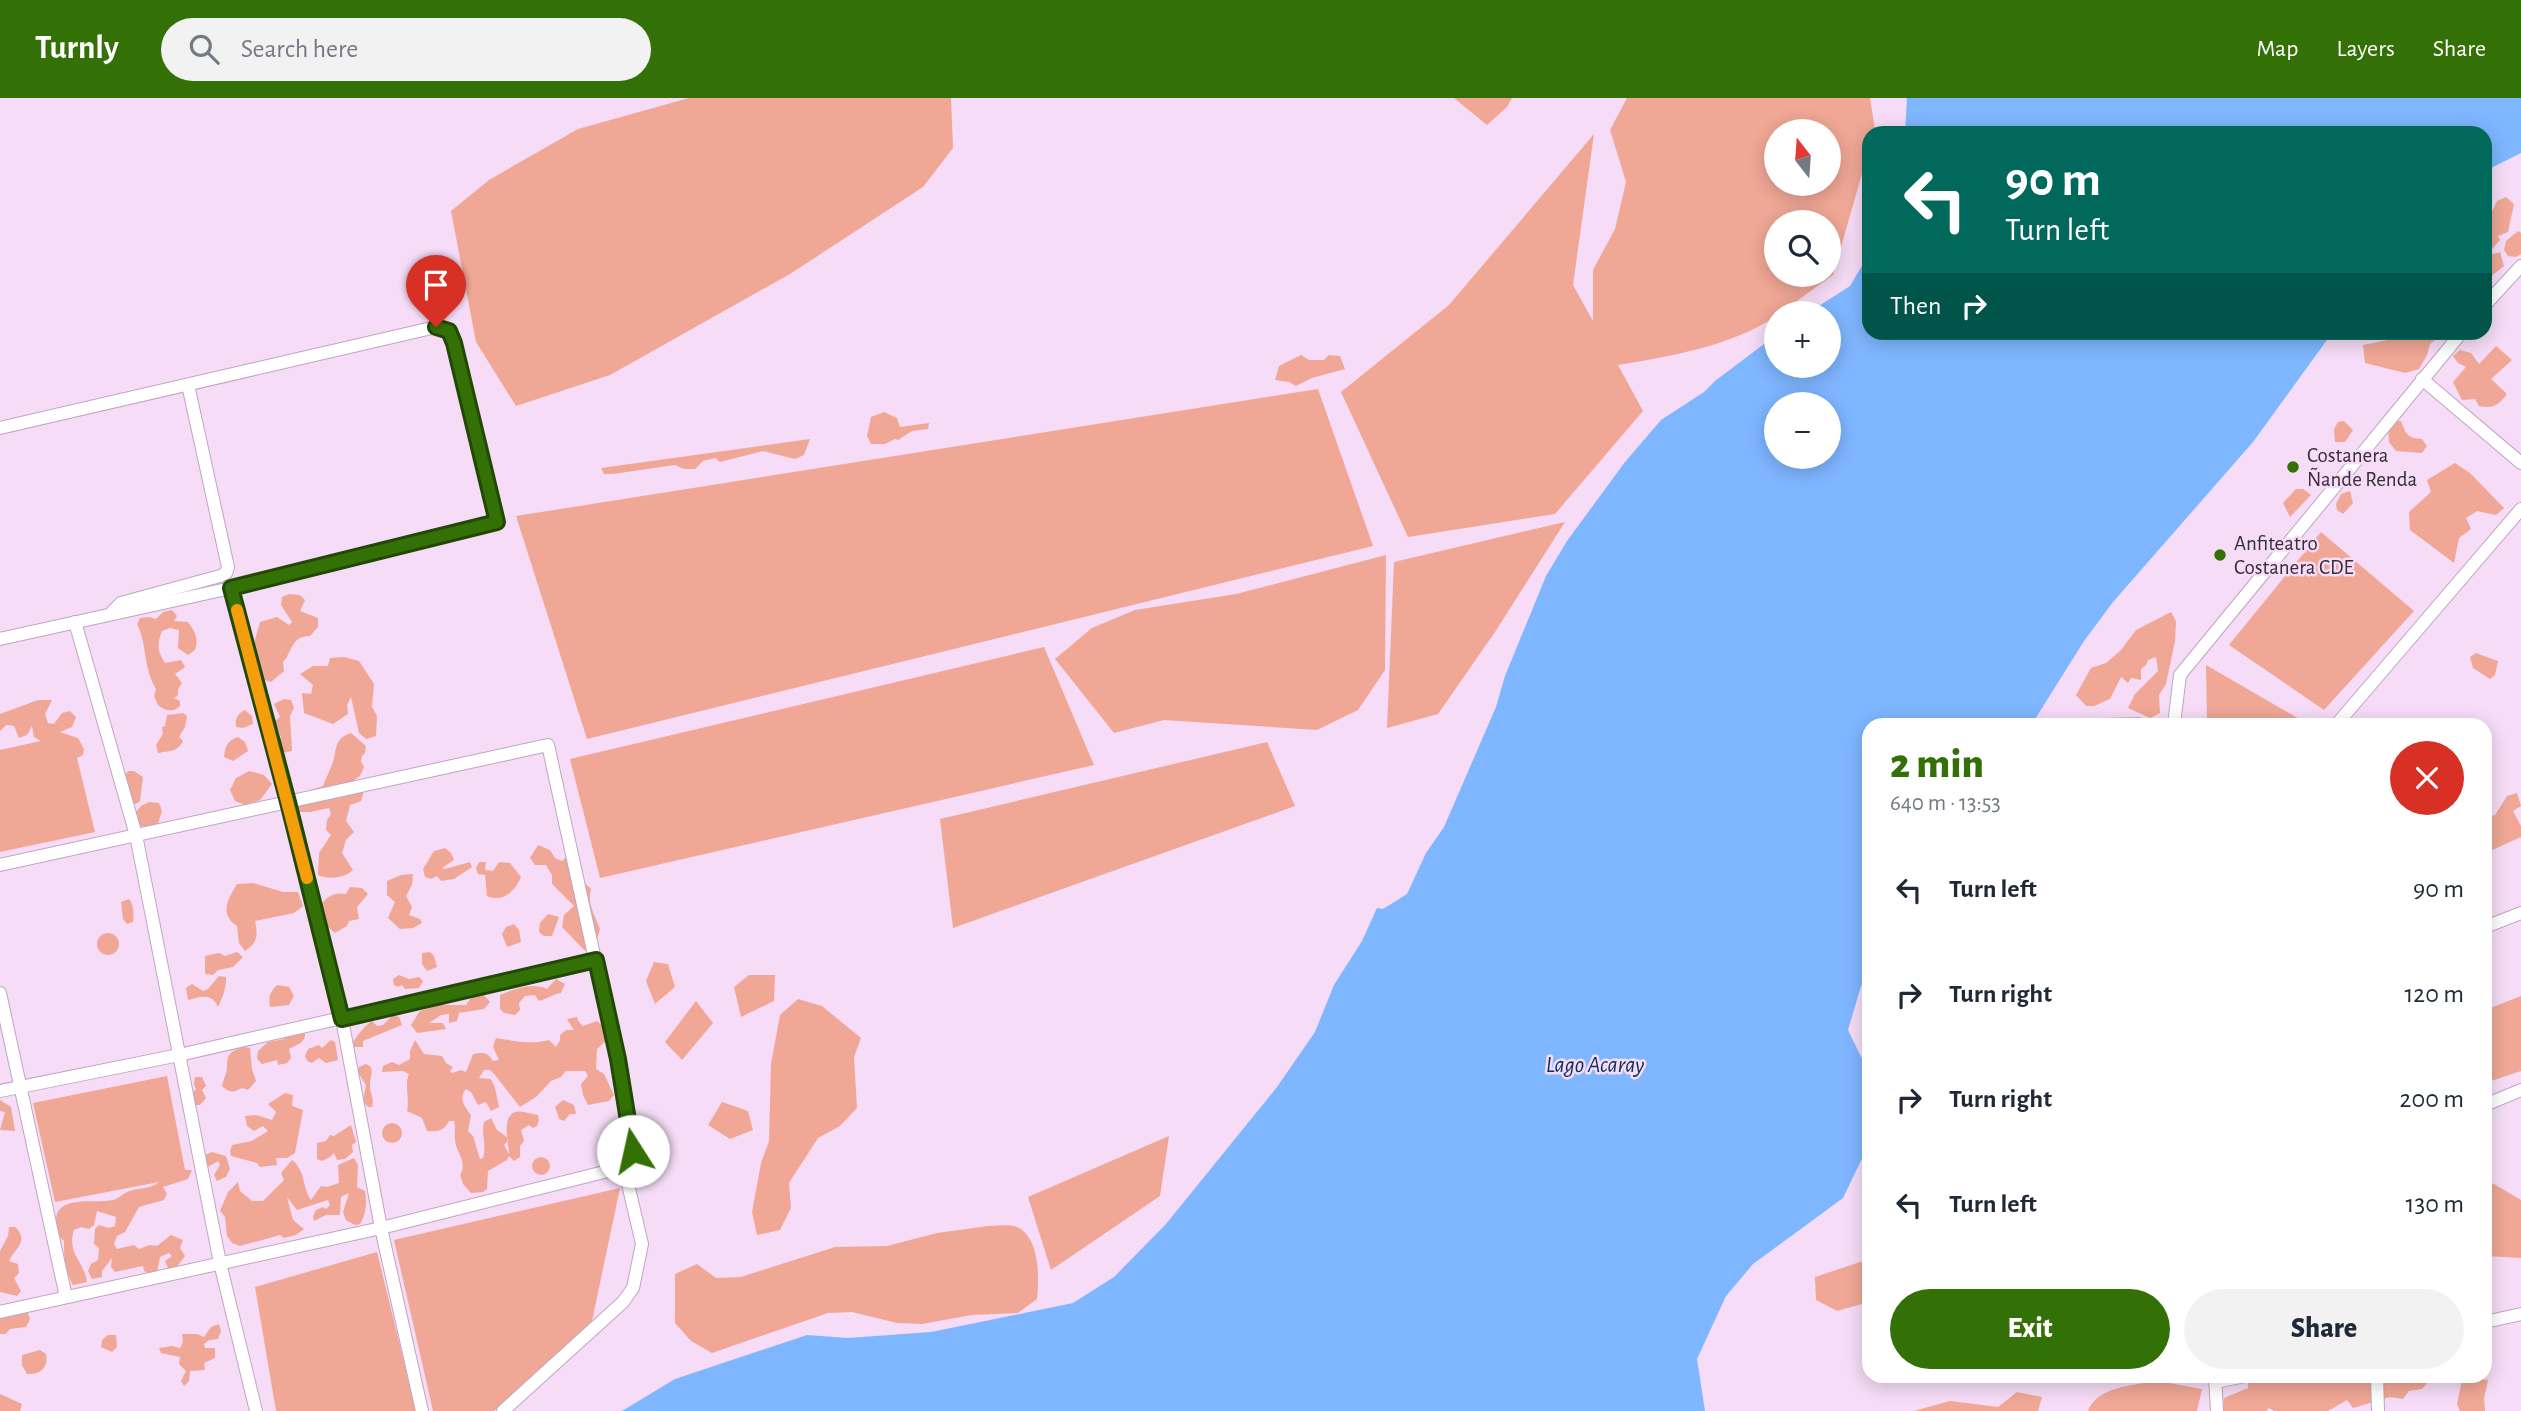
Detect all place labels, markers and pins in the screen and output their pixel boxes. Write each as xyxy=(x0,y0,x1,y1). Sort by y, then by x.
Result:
pin xyxy=(406,255,466,327)
place label: Costanera Ñande Renda xyxy=(2307,445,2418,490)
marker: Costanera Ñande Renda xyxy=(2285,459,2301,475)
place label: Anfiteatro Costanera CDE xyxy=(2234,533,2354,578)
marker: Anfiteatro Costanera CDE xyxy=(2212,547,2228,563)

